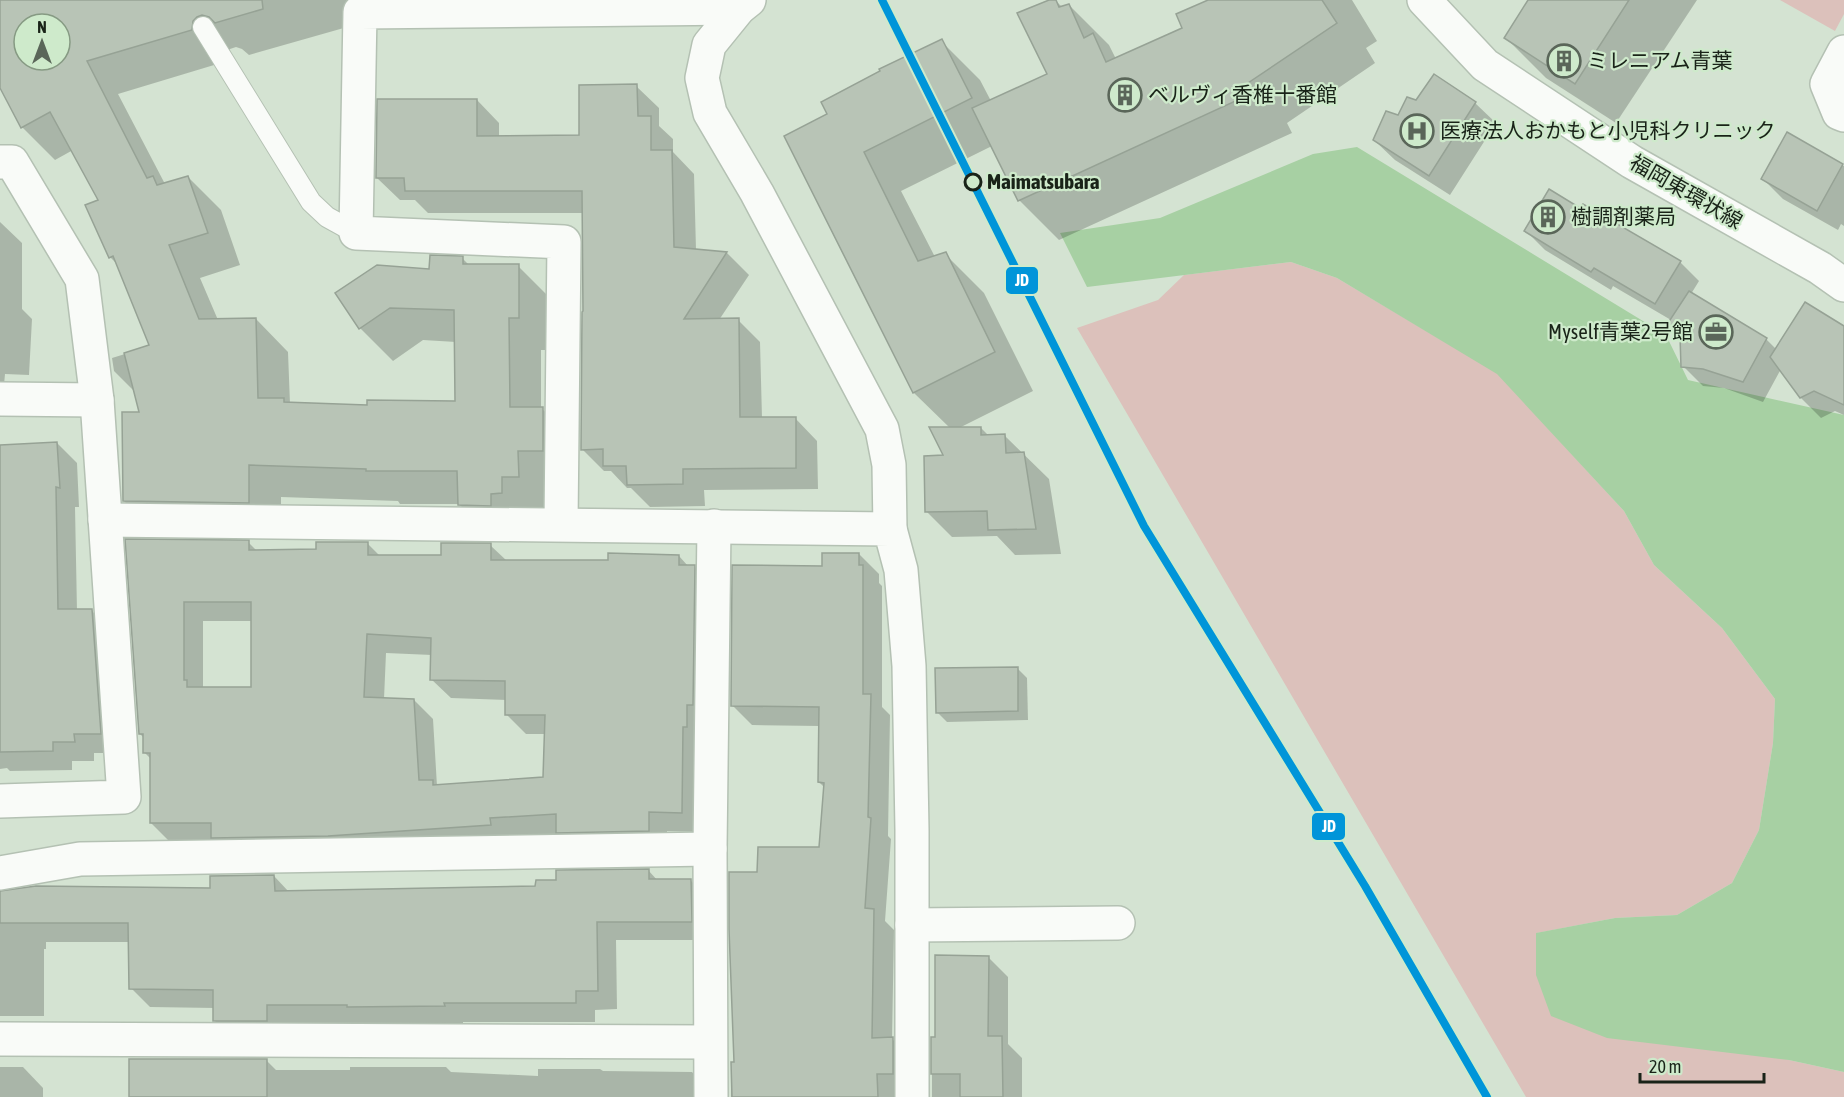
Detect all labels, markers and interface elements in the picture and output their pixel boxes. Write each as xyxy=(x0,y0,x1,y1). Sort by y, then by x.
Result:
north arrow xyxy=(12,12,72,72)
text: N xyxy=(37,18,47,36)
building icon: ミレニアム青葉 xyxy=(1546,43,1582,79)
place label: ミレニアム青葉 xyxy=(1587,48,1733,72)
building icon: ベルヴィ香椎十番館 xyxy=(1107,77,1143,113)
place label: ベルヴィ香椎十番館 xyxy=(1148,82,1337,106)
hospital icon: 医療法人おかもと小児科クリニック xyxy=(1399,113,1435,149)
place label: 医療法人おかもと小児科クリニック xyxy=(1440,118,1776,142)
street label: 福岡東環状線 xyxy=(1626,149,1747,233)
place label: Maimatsubara xyxy=(987,169,1100,193)
marker: Maimatsubara xyxy=(964,173,982,191)
building icon: 樹調剤薬局 xyxy=(1530,199,1566,235)
place label: 樹調剤薬局 xyxy=(1571,204,1676,228)
line badge: JD xyxy=(1005,266,1039,295)
text: JD xyxy=(1014,271,1029,289)
office icon: Myself青葉2号館 xyxy=(1698,314,1734,350)
place label: Myself青葉2号館 xyxy=(1548,319,1693,343)
line badge: JD xyxy=(1311,812,1346,841)
text: JD xyxy=(1321,817,1336,835)
scale bar xyxy=(1640,1046,1764,1084)
text: 20 m xyxy=(1649,1056,1681,1077)

